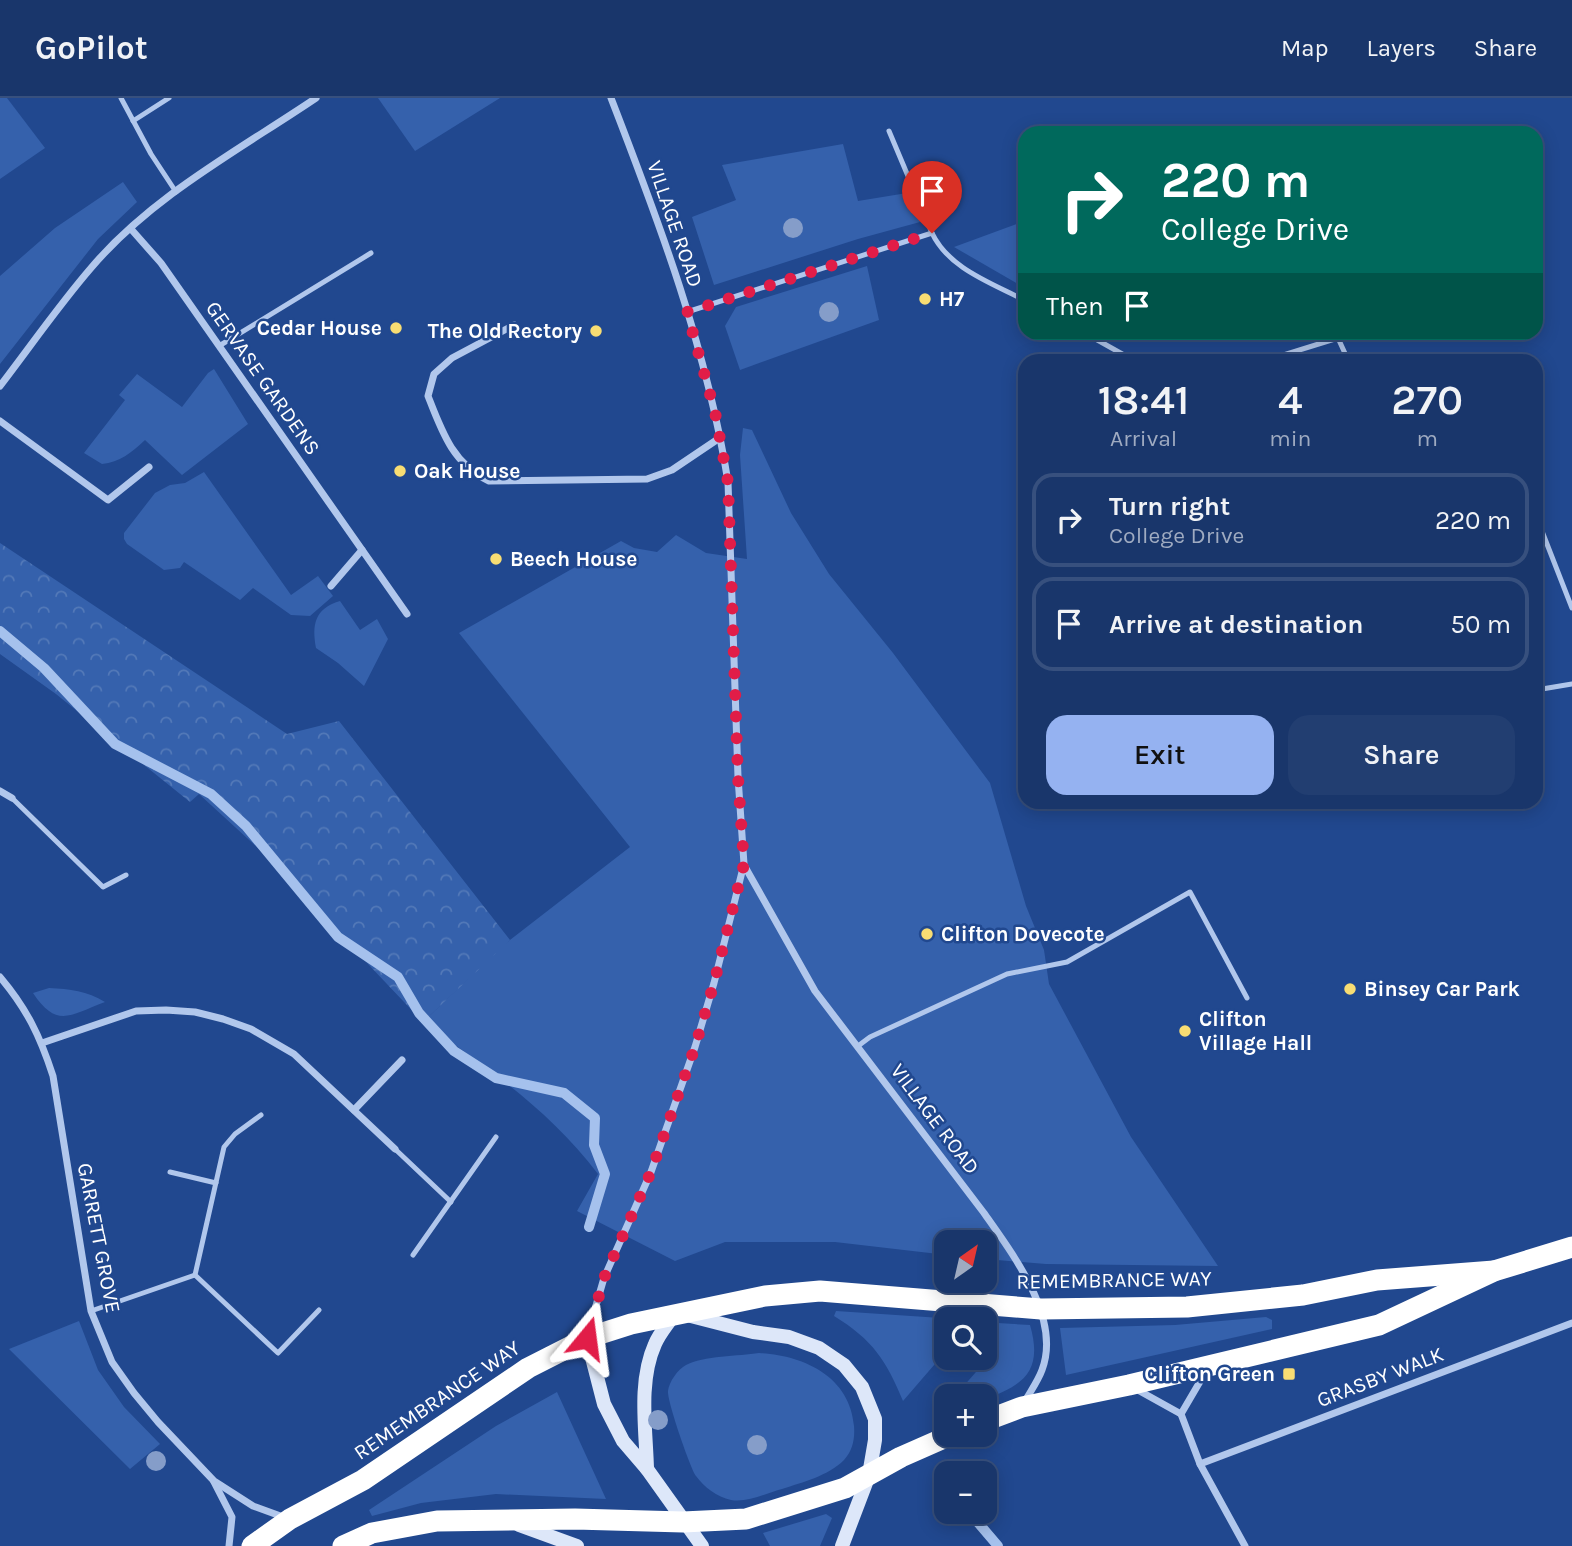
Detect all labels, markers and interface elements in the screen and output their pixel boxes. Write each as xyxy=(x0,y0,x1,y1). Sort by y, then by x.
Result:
text: GoPilot xyxy=(35,29,148,67)
text: Map xyxy=(1281,34,1329,62)
text: Layers xyxy=(1367,34,1436,62)
text: Share xyxy=(1474,34,1537,62)
text: 220 m xyxy=(1161,152,1310,209)
icon: right xyxy=(1046,154,1137,245)
street label: VILLAGE ROAD xyxy=(642,158,708,290)
pin xyxy=(902,161,962,233)
icon: arrive xyxy=(913,172,951,210)
text: College Drive xyxy=(1161,211,1349,248)
place label: H7 xyxy=(939,287,965,311)
icon: arrive xyxy=(1118,287,1156,325)
marker: H7 xyxy=(917,291,933,307)
text: Then xyxy=(1046,291,1104,322)
street label: GERVASE GARDENS xyxy=(201,297,325,459)
place label: Cedar House xyxy=(257,316,382,340)
place label: The Old Rectory xyxy=(428,319,582,343)
marker: Cedar House xyxy=(388,320,404,336)
marker: The Old Rectory xyxy=(588,323,604,339)
text: 18:41 xyxy=(1098,375,1189,425)
text: 4 xyxy=(1278,375,1303,425)
text: 270 xyxy=(1391,375,1463,425)
text: Arrival xyxy=(1110,425,1177,452)
text: min xyxy=(1269,425,1312,452)
text: m xyxy=(1416,425,1438,452)
place label: Oak House xyxy=(414,459,520,483)
marker: Oak House xyxy=(392,463,408,479)
text: Turn right xyxy=(1109,491,1230,522)
icon: right xyxy=(1050,501,1088,539)
text: 220 m xyxy=(1435,505,1511,536)
text: College Drive xyxy=(1109,522,1244,549)
place label: Beech House xyxy=(510,547,637,571)
marker: Beech House xyxy=(488,551,504,567)
icon: arrive xyxy=(1050,605,1088,643)
text: Arrive at destination xyxy=(1109,609,1363,640)
text: 50 m xyxy=(1450,609,1511,640)
button: Exit xyxy=(1046,715,1274,795)
button: Share xyxy=(1288,715,1515,795)
place label: Clifton Dovecote xyxy=(941,922,1105,946)
marker: Clifton Dovecote xyxy=(919,926,935,942)
place label: Binsey Car Park xyxy=(1364,977,1521,1001)
marker: Binsey Car Park xyxy=(1342,981,1358,997)
place label: Clifton Village Hall xyxy=(1199,1007,1312,1055)
marker: Clifton Village Hall xyxy=(1177,1023,1193,1039)
street label: VILLAGE ROAD xyxy=(886,1059,984,1179)
street label: GARRETT GROVE xyxy=(73,1161,125,1315)
north arrow xyxy=(934,1230,998,1293)
map controls xyxy=(934,1230,997,1524)
street label: REMEMBRANCE WAY xyxy=(1016,1266,1212,1294)
position arrow xyxy=(550,1301,624,1375)
button: search xyxy=(934,1307,997,1370)
street label: REMEMBRANCE WAY xyxy=(349,1335,525,1465)
street label: GRASBY WALK xyxy=(1313,1342,1447,1412)
place label: Clifton Green xyxy=(1144,1362,1275,1386)
marker: Clifton Green xyxy=(1281,1366,1297,1382)
button: + xyxy=(934,1384,997,1447)
button: − xyxy=(934,1461,997,1524)

